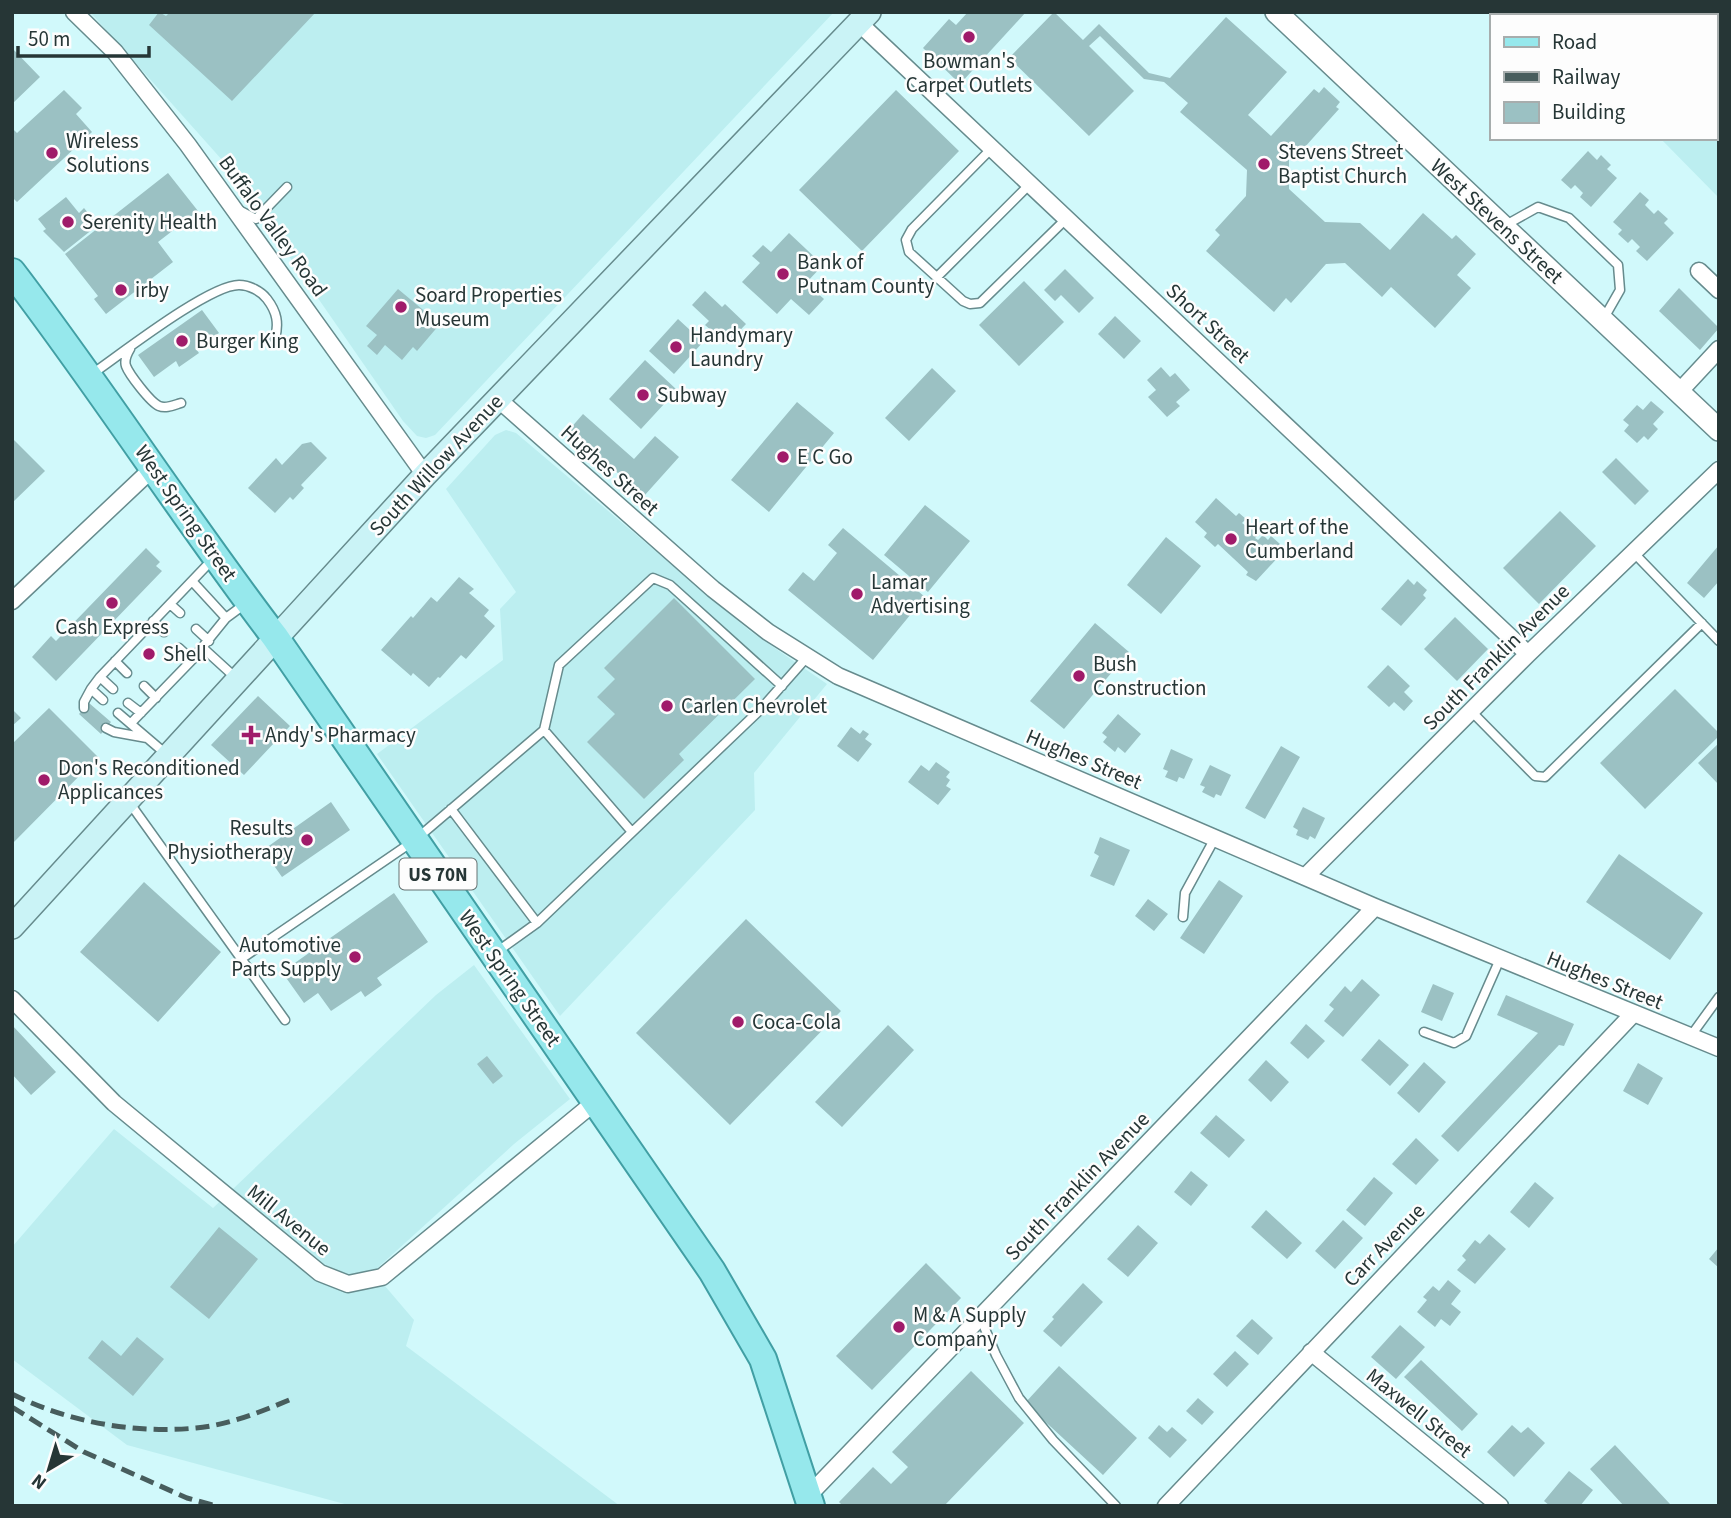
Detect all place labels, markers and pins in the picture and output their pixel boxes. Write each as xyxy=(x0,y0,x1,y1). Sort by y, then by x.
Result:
marker: Bowman's Carpet Outlets xyxy=(961,29,977,45)
place label: Bowman's Carpet Outlets xyxy=(906,46,1033,100)
place label: Wireless Solutions xyxy=(66,126,150,180)
place label: Stevens Street Baptist Church xyxy=(1278,137,1407,191)
marker: Wireless Solutions xyxy=(44,145,60,161)
marker: Stevens Street Baptist Church xyxy=(1256,156,1272,172)
place label: Serenity Health xyxy=(82,207,217,237)
marker: Serenity Health xyxy=(60,214,76,230)
place label: Bank of Putnam County xyxy=(797,247,934,301)
marker: Bank of Putnam County xyxy=(775,266,791,282)
place label: irby xyxy=(135,275,169,305)
place label: Soard Properties Museum xyxy=(415,280,562,334)
marker: irby xyxy=(113,282,129,298)
marker: Soard Properties Museum xyxy=(393,299,409,315)
place label: Handymary Laundry xyxy=(690,320,793,374)
place label: Burger King xyxy=(196,326,299,356)
marker: Burger King xyxy=(174,333,190,349)
marker: Handymary Laundry xyxy=(668,339,684,355)
place label: Subway xyxy=(657,380,727,410)
marker: Subway xyxy=(635,387,651,403)
place label: E C Go xyxy=(797,442,853,472)
marker: E C Go xyxy=(775,449,791,465)
place label: Heart of the Cumberland xyxy=(1245,512,1354,566)
marker: Heart of the Cumberland xyxy=(1223,531,1239,547)
place label: Lamar Advertising xyxy=(871,567,970,621)
marker: Lamar Advertising xyxy=(849,586,865,602)
marker: Cash Express xyxy=(104,595,120,611)
place label: Cash Express xyxy=(55,612,169,642)
place label: Shell xyxy=(163,639,207,669)
marker: Shell xyxy=(141,646,157,662)
place label: Bush Construction xyxy=(1093,649,1207,703)
marker: Bush Construction xyxy=(1071,668,1087,684)
place label: Carlen Chevrolet xyxy=(681,691,827,721)
marker: Carlen Chevrolet xyxy=(659,698,675,714)
place label: Andy's Pharmacy xyxy=(265,720,416,750)
marker: Andy's Pharmacy xyxy=(243,727,259,743)
place label: Don's Reconditioned Applicances xyxy=(58,753,240,807)
marker: Don's Reconditioned Applicances xyxy=(36,772,52,788)
place label: Results Physiotherapy xyxy=(167,813,293,867)
marker: Results Physiotherapy xyxy=(299,832,315,848)
place label: Automotive Parts Supply xyxy=(231,930,341,984)
marker: Automotive Parts Supply xyxy=(347,949,363,965)
place label: Coca-Cola xyxy=(752,1007,841,1037)
marker: Coca-Cola xyxy=(730,1014,746,1030)
place label: M & A Supply Company xyxy=(913,1300,1026,1354)
marker: M & A Supply Company xyxy=(891,1319,907,1335)

